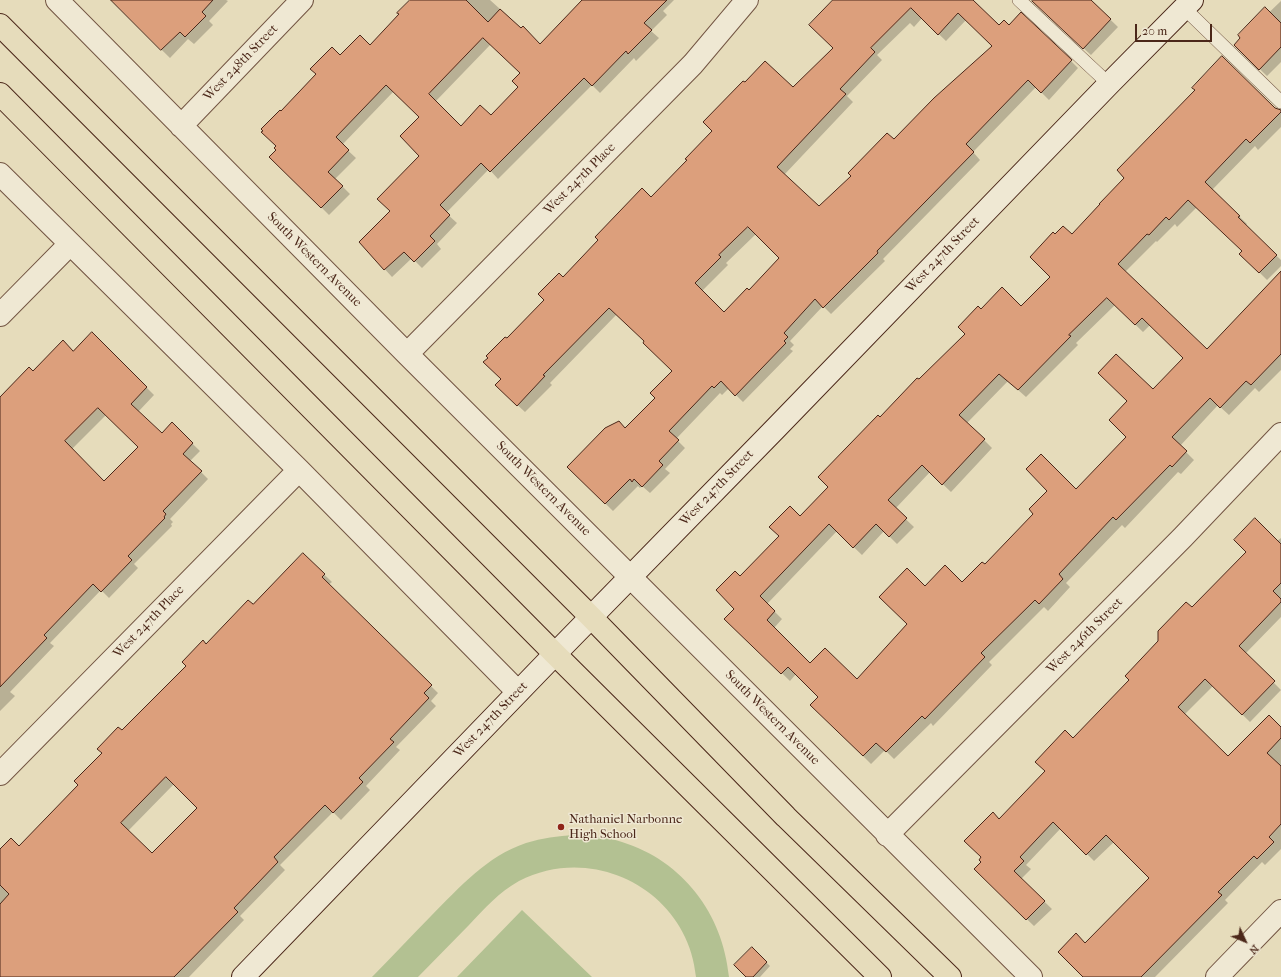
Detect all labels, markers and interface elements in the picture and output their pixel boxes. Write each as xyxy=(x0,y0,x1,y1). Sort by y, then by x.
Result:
scale bar xyxy=(1137,16,1214,42)
street label: West 248th Street xyxy=(200,21,282,105)
text: 20 m xyxy=(1142,24,1167,38)
street label: West 247th Place xyxy=(541,140,619,218)
street label: South Western Avenue xyxy=(263,209,365,311)
street label: West 247th Street xyxy=(903,214,983,296)
street label: South Western Avenue xyxy=(492,438,594,540)
street label: West 247th Street xyxy=(677,447,757,529)
street label: West 247th Place xyxy=(110,582,188,662)
street label: West 246th Street xyxy=(1044,595,1126,677)
street label: South Western Avenue xyxy=(721,667,823,769)
street label: West 247th Street xyxy=(451,679,531,761)
place label: Nathaniel Narbonne High School xyxy=(569,812,682,843)
marker: Nathaniel Narbonne High School xyxy=(556,822,566,832)
north arrow xyxy=(1225,921,1265,961)
text: N xyxy=(1246,942,1262,957)

